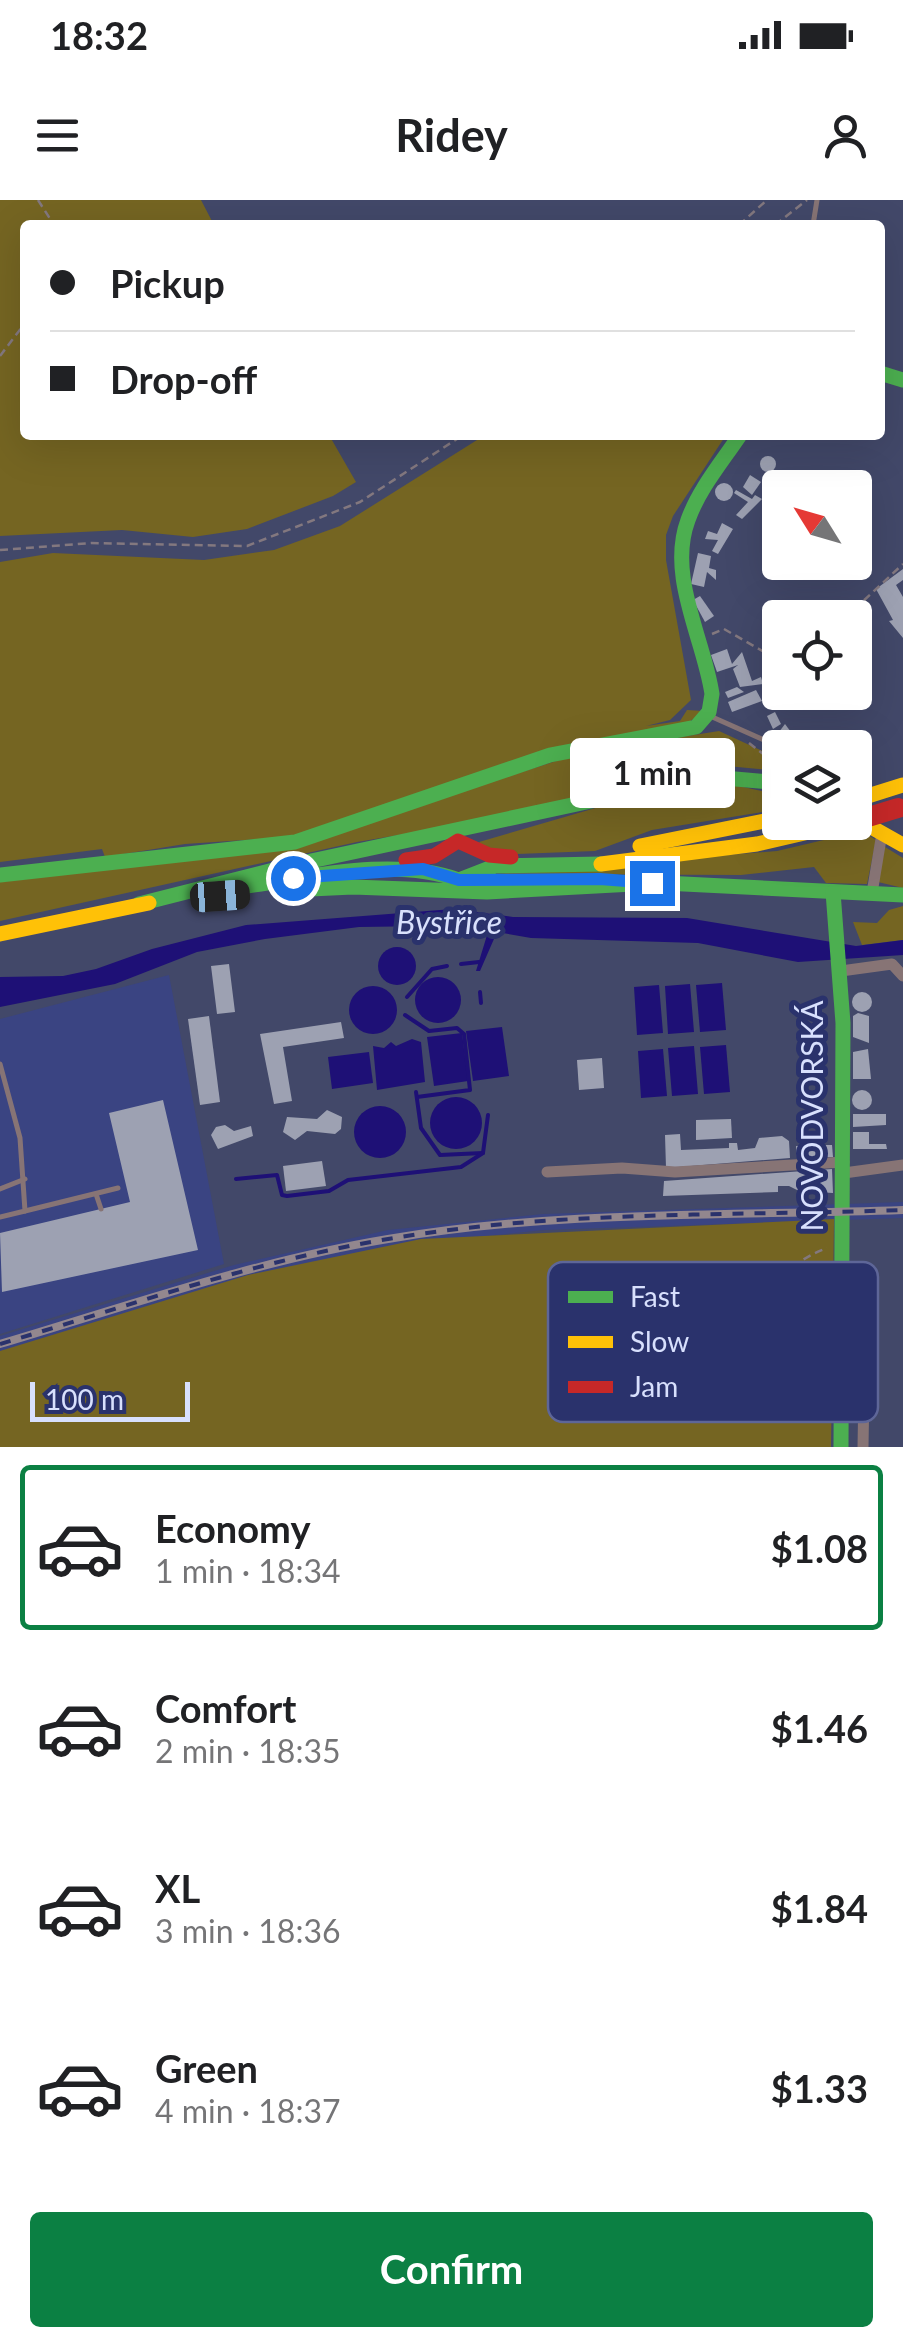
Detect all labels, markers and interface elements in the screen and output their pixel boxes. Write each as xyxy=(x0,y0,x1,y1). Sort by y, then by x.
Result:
text: 18:32 xyxy=(50,12,148,58)
icon: menu xyxy=(30,108,85,163)
text: Ridey xyxy=(395,108,508,162)
icon: person xyxy=(818,108,873,163)
text: Pickup xyxy=(110,260,225,306)
text: Drop-off xyxy=(110,356,257,402)
north arrow xyxy=(762,470,872,580)
map controls xyxy=(762,470,872,840)
button: locate xyxy=(762,600,872,710)
button: layers xyxy=(762,730,872,840)
callout: 1 min xyxy=(570,738,734,808)
text: 1 min xyxy=(613,753,692,792)
route start xyxy=(271,856,316,901)
route end xyxy=(630,861,675,906)
car xyxy=(189,879,251,913)
water label: Bystřice xyxy=(396,902,502,941)
street label: NOVODVORSKÁ xyxy=(793,1000,829,1232)
legend xyxy=(548,1262,878,1422)
text: Fast xyxy=(630,1279,680,1313)
text: Slow xyxy=(630,1324,689,1358)
text: Jam xyxy=(630,1369,678,1403)
scale bar xyxy=(30,1377,190,1422)
text: 100 m xyxy=(45,1382,124,1416)
icon: car xyxy=(35,1503,125,1593)
text: Economy xyxy=(155,1505,310,1551)
text: $1.08 xyxy=(771,1525,868,1571)
text: 1 min · 18:34 xyxy=(155,1551,341,1590)
icon: car xyxy=(35,1683,125,1773)
text: Comfort xyxy=(155,1685,296,1731)
text: $1.46 xyxy=(771,1705,868,1751)
text: 2 min · 18:35 xyxy=(155,1731,341,1770)
icon: car xyxy=(35,1863,125,1953)
text: XL xyxy=(155,1865,200,1911)
text: $1.84 xyxy=(771,1885,868,1931)
text: 3 min · 18:36 xyxy=(155,1911,341,1950)
icon: car xyxy=(35,2043,125,2133)
text: Green xyxy=(155,2045,258,2091)
text: $1.33 xyxy=(771,2065,868,2111)
text: 4 min · 18:37 xyxy=(155,2091,341,2130)
button: Confirm xyxy=(30,2212,873,2327)

